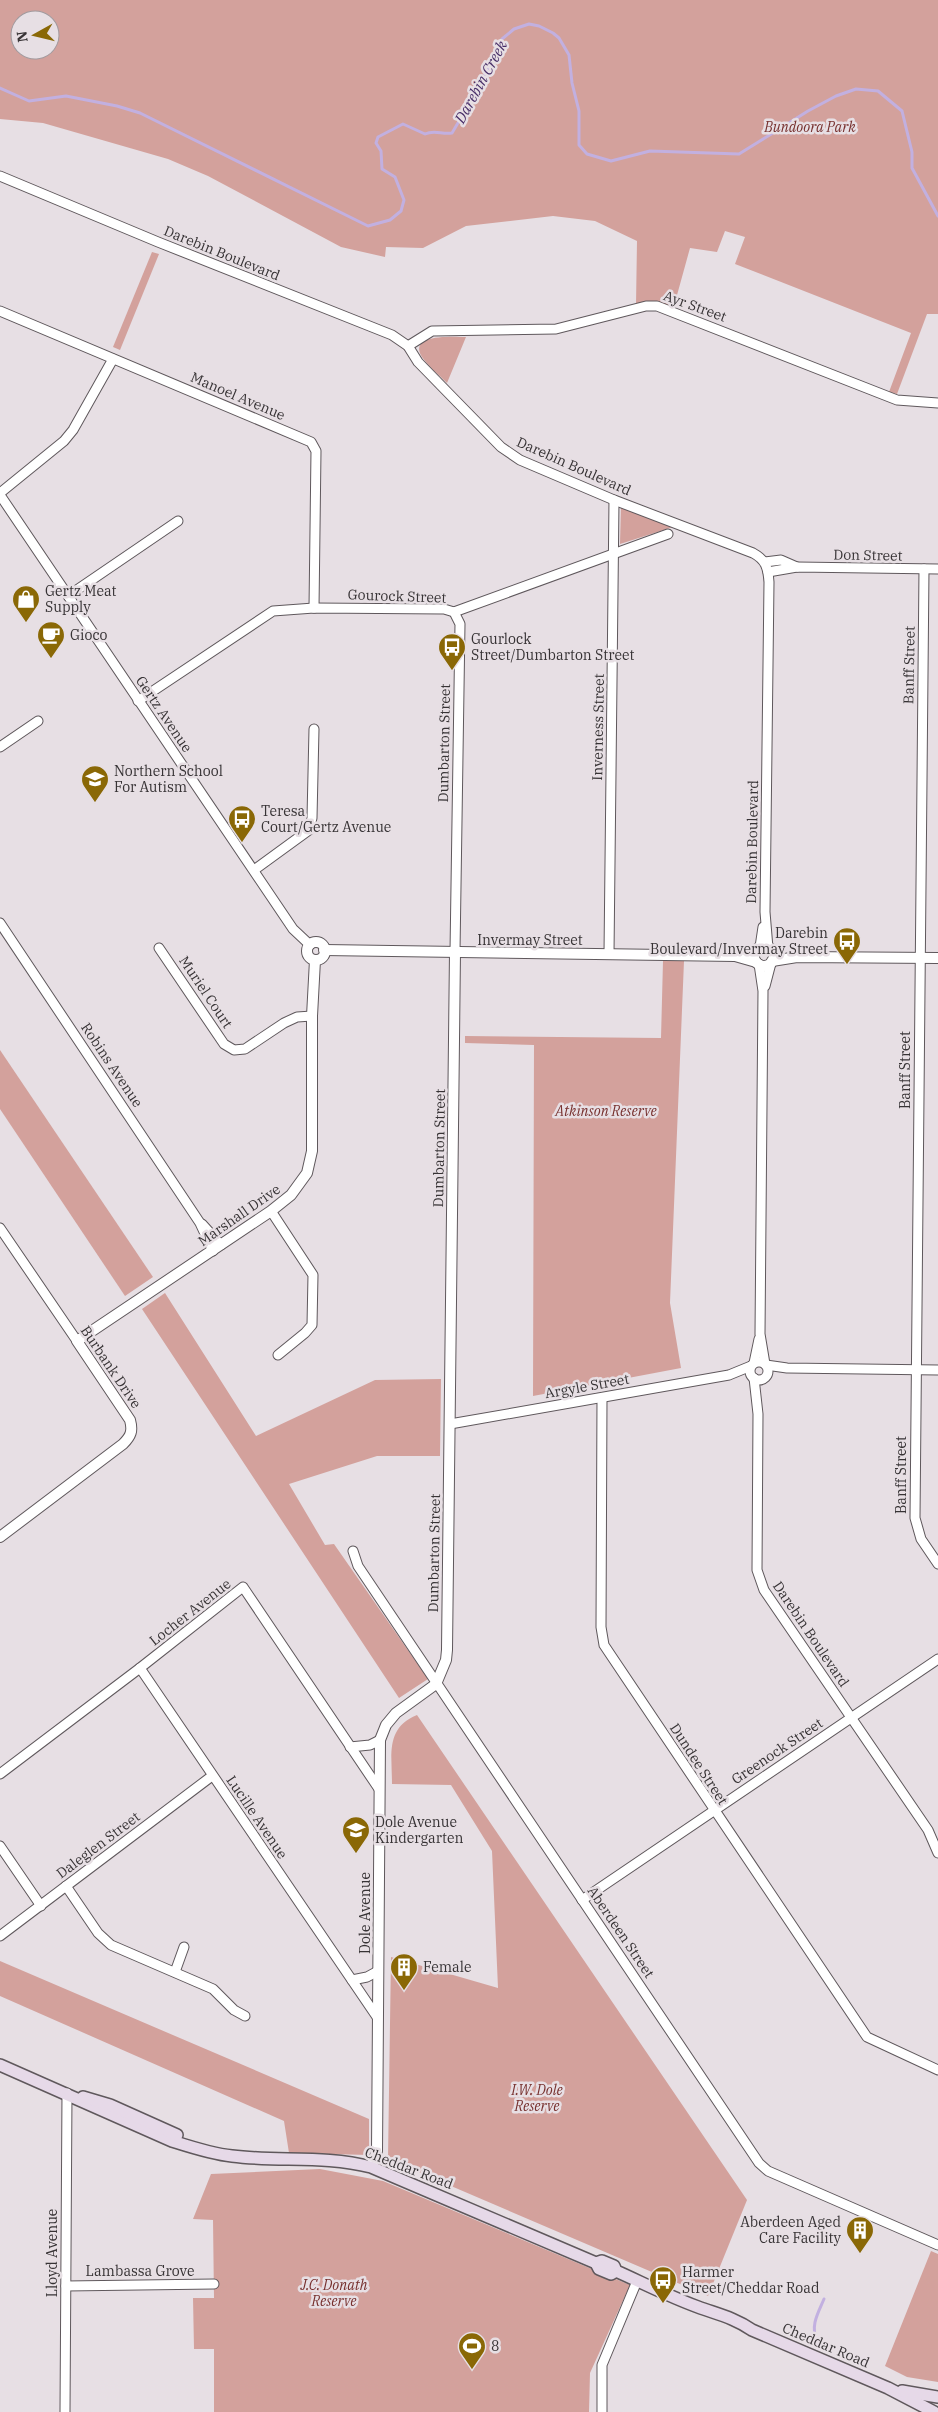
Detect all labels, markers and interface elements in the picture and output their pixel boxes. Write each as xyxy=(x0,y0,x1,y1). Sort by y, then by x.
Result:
north arrow xyxy=(10,10,60,60)
text: N xyxy=(12,30,32,44)
water label: Darebin Creek xyxy=(450,37,511,127)
park label: Bundoora Park xyxy=(763,118,856,136)
street label: Darebin Boulevard xyxy=(161,222,283,285)
street label: Ayr Street xyxy=(661,286,729,326)
street label: Manoel Avenue xyxy=(188,368,288,424)
street label: Darebin Boulevard xyxy=(514,433,635,500)
street label: Don Street xyxy=(833,545,903,565)
place label: Gertz Meat Supply xyxy=(45,582,117,616)
shop icon: Gertz Meat Supply xyxy=(11,584,41,623)
street label: Gourock Street xyxy=(347,585,447,607)
cafe icon: Gioco xyxy=(36,620,66,659)
place label: Gioco xyxy=(70,626,108,644)
street label: Banff Street xyxy=(899,626,919,704)
place label: Gourlock Street/Dumbarton Street xyxy=(471,630,634,664)
bus stop icon: Gourlock Street/Dumbarton Street xyxy=(437,632,467,671)
street label: Gertz Avenue xyxy=(132,672,196,756)
street label: Inverness Street xyxy=(588,673,608,781)
street label: Dumbarton Street xyxy=(434,683,454,803)
place label: Northern School For Autism xyxy=(114,762,223,796)
school or university icon: Northern School For Autism xyxy=(80,764,110,803)
street label: Darebin Boulevard xyxy=(742,780,762,904)
place label: Teresa Court/Gertz Avenue xyxy=(261,802,391,836)
bus stop icon: Teresa Court/Gertz Avenue xyxy=(227,804,257,843)
place label: Darebin Boulevard/Invermay Street xyxy=(650,924,828,958)
bus stop icon: Darebin Boulevard/Invermay Street xyxy=(832,926,862,965)
street label: Invermay Street xyxy=(477,931,583,949)
street label: Muriel Court xyxy=(175,952,237,1032)
street label: Robins Avenue xyxy=(77,1019,147,1111)
street label: Banff Street xyxy=(896,1031,914,1109)
street label: Dumbarton Street xyxy=(429,1088,449,1208)
park label: Atkinson Reserve xyxy=(554,1102,657,1120)
street label: Marshall Drive xyxy=(194,1180,284,1250)
street label: Burbank Drive xyxy=(77,1322,145,1412)
street label: Argyle Street xyxy=(543,1370,631,1402)
street label: Banff Street xyxy=(892,1436,910,1514)
street label: Dumbarton Street xyxy=(424,1493,444,1613)
street label: Locher Avenue xyxy=(146,1575,234,1649)
street label: Darebin Boulevard xyxy=(769,1578,853,1691)
street label: Greenock Street xyxy=(728,1714,826,1788)
street label: Dundee Street xyxy=(666,1720,732,1808)
street label: Lucille Avenue xyxy=(222,1772,292,1862)
street label: Daleglen Street xyxy=(53,1808,143,1882)
place label: Dole Avenue Kindergarten xyxy=(375,1813,463,1847)
school or university icon: Dole Avenue Kindergarten xyxy=(341,1815,371,1854)
street label: Dole Avenue xyxy=(356,1872,374,1954)
street label: Aberdeen Street xyxy=(584,1883,658,1981)
building icon: Female xyxy=(389,1952,419,1991)
place label: Female xyxy=(423,1958,471,1976)
park label: I.W. Dole Reserve xyxy=(510,2081,564,2115)
street label: Cheddar Road xyxy=(362,2143,456,2193)
street label: Lloyd Avenue xyxy=(43,2209,61,2297)
place label: Aberdeen Aged Care Facility xyxy=(740,2213,842,2247)
building icon: Aberdeen Aged Care Facility xyxy=(845,2215,875,2254)
street label: Lambassa Grove xyxy=(86,2262,194,2280)
place label: Harmer Street/Cheddar Road xyxy=(682,2263,820,2297)
bus stop icon: Harmer Street/Cheddar Road xyxy=(648,2265,678,2304)
park label: J.C. Donath Reserve xyxy=(300,2276,368,2310)
street label: Cheddar Road xyxy=(780,2319,873,2372)
sports icon: 8 xyxy=(457,2331,487,2370)
place label: 8 xyxy=(491,2337,499,2355)

